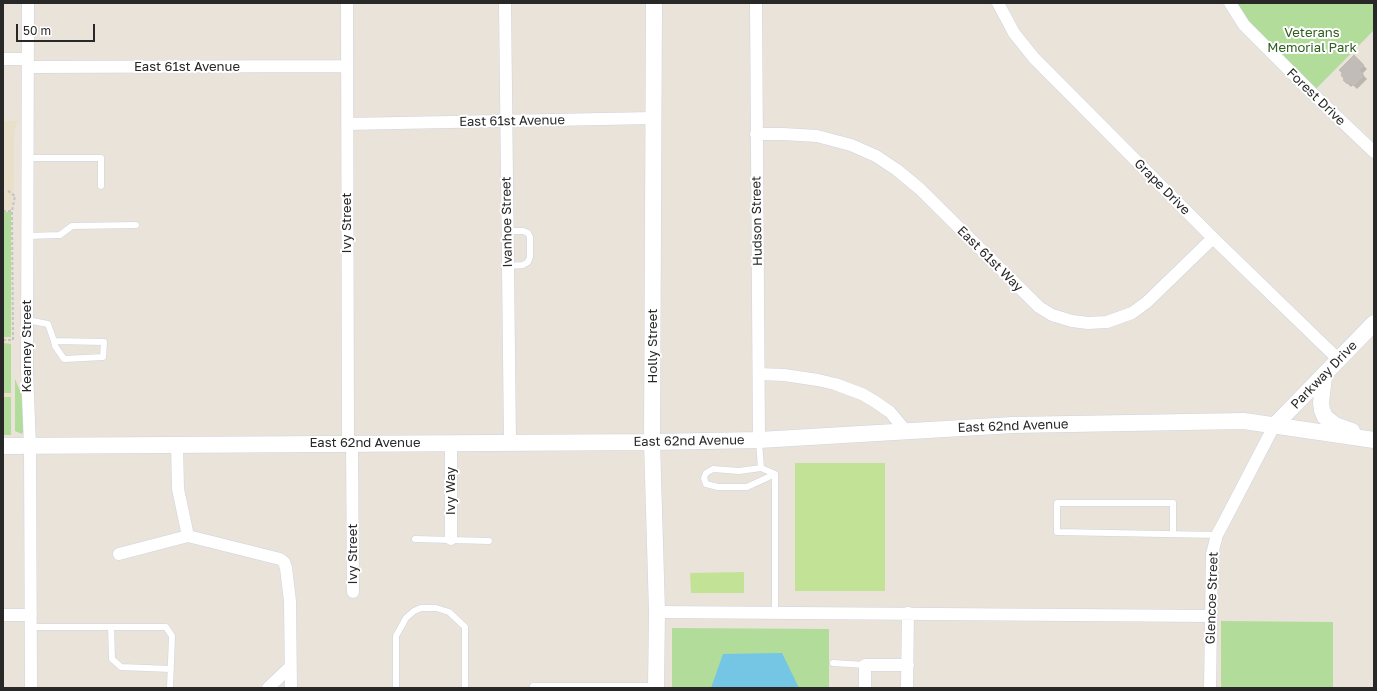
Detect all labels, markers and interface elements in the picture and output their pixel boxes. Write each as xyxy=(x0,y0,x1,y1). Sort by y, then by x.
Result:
scale bar xyxy=(18,16,97,42)
text: 50 m xyxy=(23,23,51,38)
park label: Veterans Memorial Park xyxy=(1267,25,1357,56)
street label: East 61st Avenue xyxy=(134,59,240,75)
street label: Forest Drive xyxy=(1283,65,1349,129)
street label: East 61st Avenue xyxy=(459,112,565,130)
street label: Grape Drive xyxy=(1131,156,1193,218)
street label: Ivanhoe Street xyxy=(498,176,516,268)
street label: Hudson Street xyxy=(748,176,766,266)
street label: Ivy Street xyxy=(339,193,355,253)
street label: East 61st Way xyxy=(954,223,1026,295)
street label: Kearney Street xyxy=(19,300,35,392)
street label: Holly Street xyxy=(645,309,661,383)
street label: Parkway Drive xyxy=(1288,338,1360,412)
street label: East 62nd Avenue xyxy=(957,416,1069,436)
street label: East 62nd Avenue xyxy=(633,432,745,450)
street label: East 62nd Avenue xyxy=(309,435,421,451)
street label: Ivy Way xyxy=(443,467,459,515)
street label: Ivy Street xyxy=(345,524,361,584)
street label: Glencoe Street xyxy=(1203,551,1221,645)

